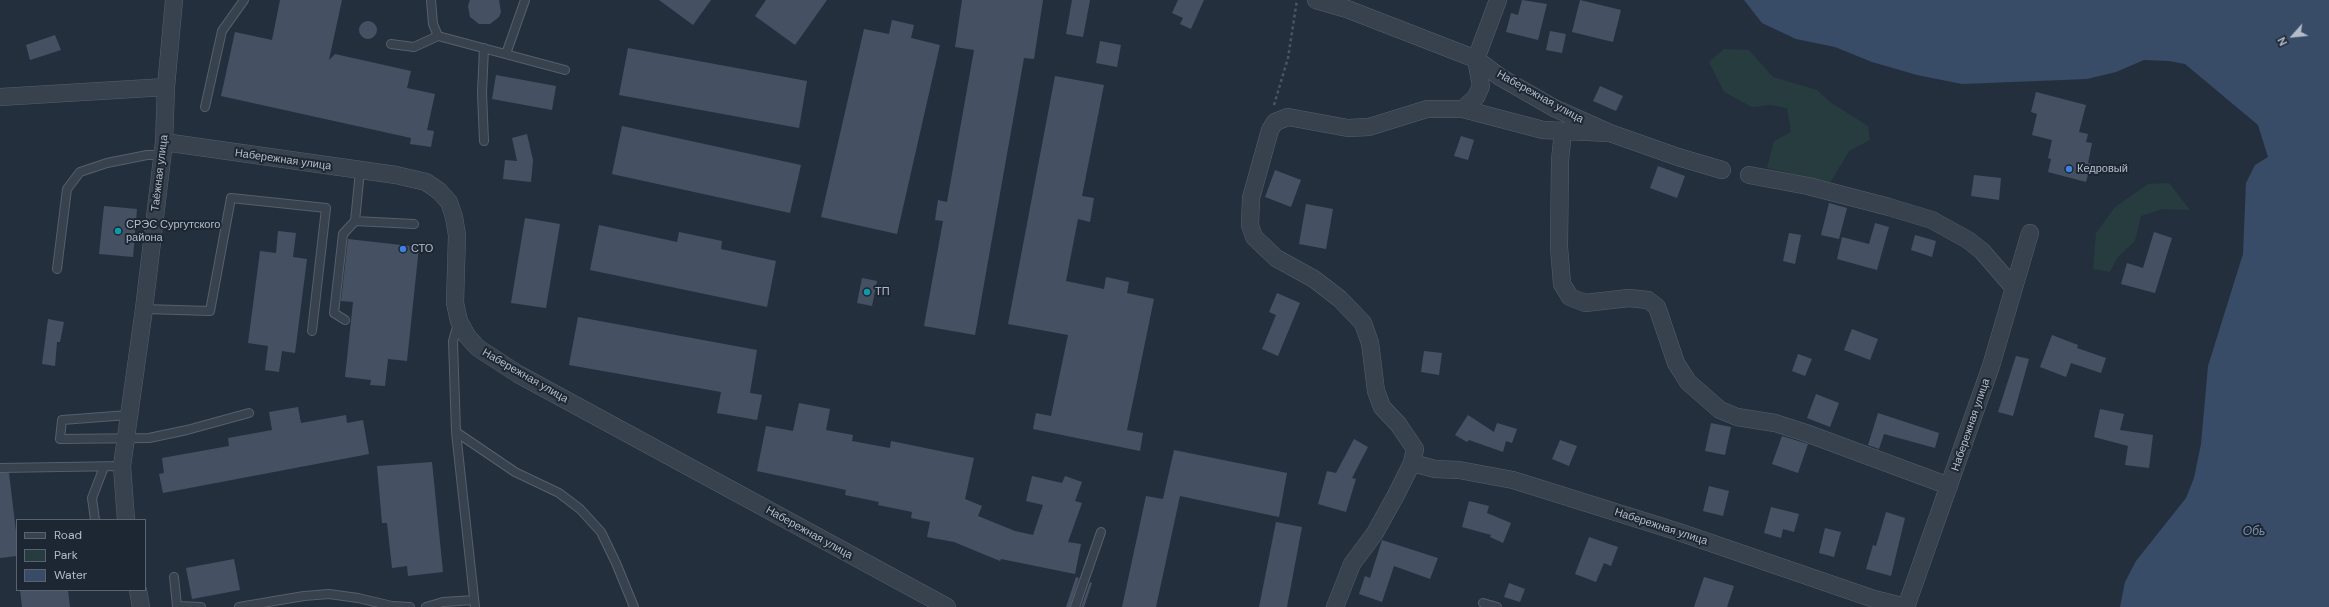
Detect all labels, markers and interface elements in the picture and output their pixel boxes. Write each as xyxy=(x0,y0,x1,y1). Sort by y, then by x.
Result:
north arrow xyxy=(2273,16,2313,56)
text: N xyxy=(2274,35,2290,48)
street label: Набережная улица xyxy=(1494,68,1586,126)
street label: Таёжная улица xyxy=(149,134,171,212)
street label: Набережная улица xyxy=(234,147,332,173)
place label: Кедровый xyxy=(2077,162,2128,176)
marker: Кедровый xyxy=(2064,164,2074,174)
place label: СРЭС Сургутского района xyxy=(126,218,220,244)
marker: СРЭС Сургутского района xyxy=(113,226,123,236)
place label: СТО xyxy=(411,242,433,256)
marker: СТО xyxy=(398,244,408,254)
place label: ТП xyxy=(875,285,890,299)
marker: ТП xyxy=(862,287,872,297)
street label: Набережная улица xyxy=(480,346,570,406)
street label: Набережная улица xyxy=(1949,377,1993,473)
street label: Набережная улица xyxy=(763,504,855,562)
street label: Набережная улица xyxy=(1613,506,1709,548)
legend xyxy=(16,519,146,591)
water label: Обь xyxy=(2243,525,2265,539)
text: Road xyxy=(54,527,82,543)
text: Park xyxy=(54,547,78,563)
text: Water xyxy=(54,567,87,583)

